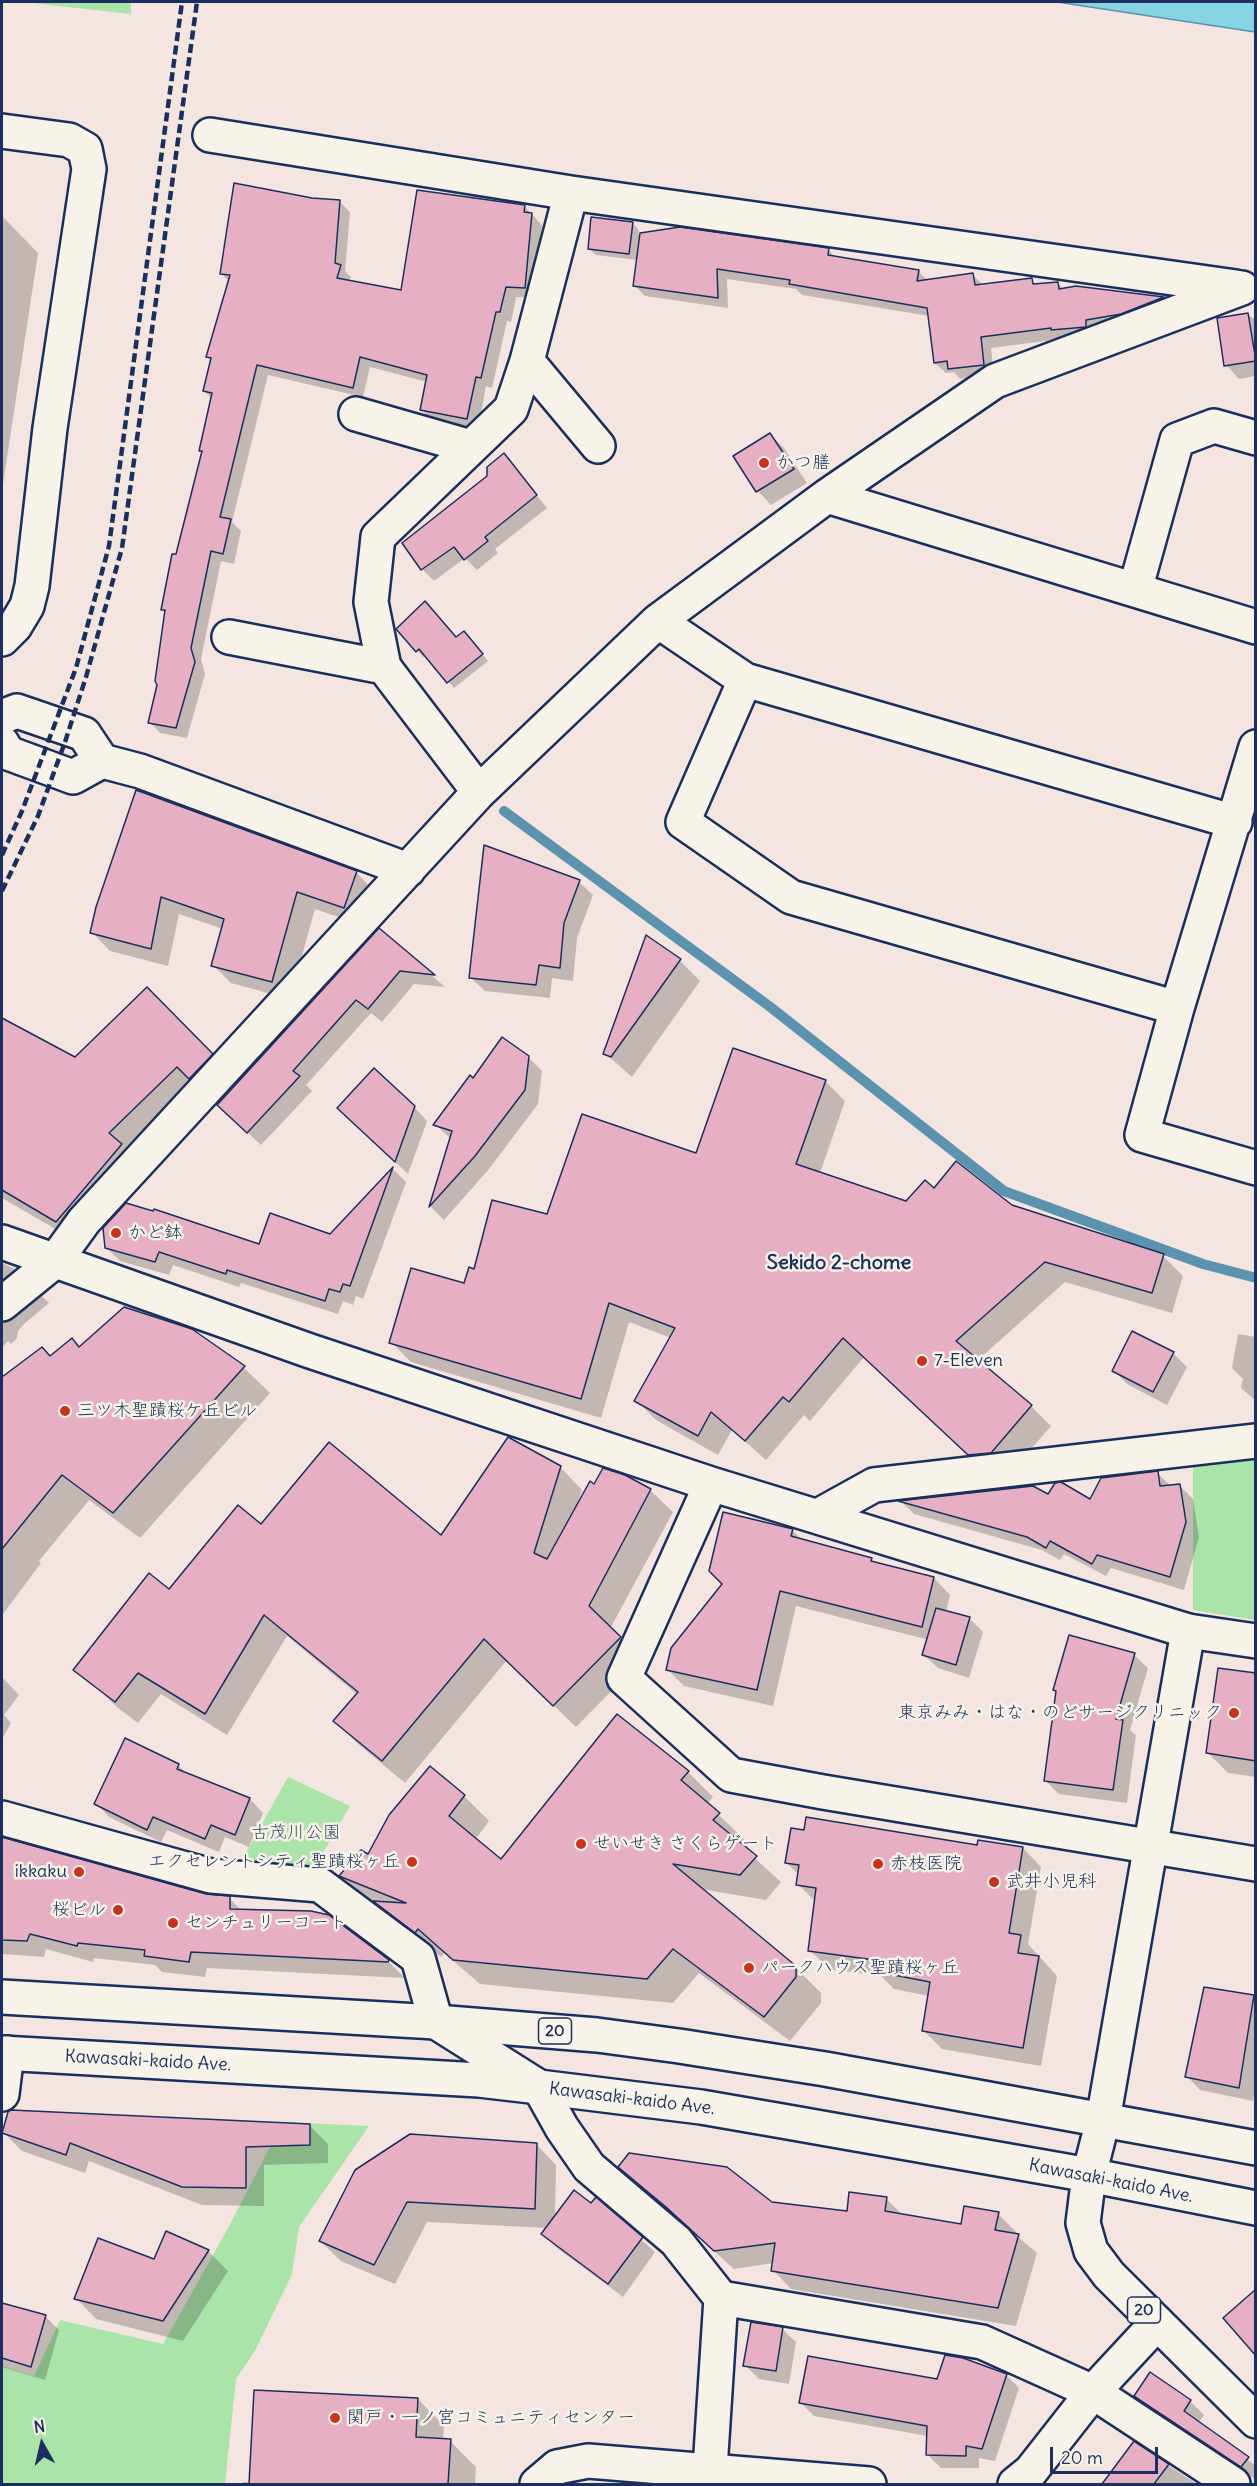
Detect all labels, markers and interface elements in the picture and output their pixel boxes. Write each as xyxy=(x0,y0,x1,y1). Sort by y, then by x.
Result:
place label: かつ膳 xyxy=(776,452,830,474)
marker: かつ膳 xyxy=(757,456,771,470)
place label: かど鉢 xyxy=(128,1222,182,1244)
marker: かど鉢 xyxy=(109,1226,123,1240)
district label: Sekido 2-chome xyxy=(767,1251,911,1275)
place label: 7-Eleven xyxy=(934,1350,1003,1372)
marker: 7-Eleven xyxy=(915,1354,929,1368)
place label: 三ツ木聖蹟桜ケ丘ビル xyxy=(77,1400,257,1422)
marker: 三ツ木聖蹟桜ケ丘ビル xyxy=(58,1404,72,1418)
place label: 東京みみ・はな・のどサージクリニック xyxy=(898,1702,1222,1724)
marker: 東京みみ・はな・のどサージクリニック xyxy=(1227,1706,1241,1720)
park label: 古茂川公園 xyxy=(251,1822,341,1844)
place label: せいせき さくらゲート xyxy=(593,1833,777,1855)
marker: せいせき さくらゲート xyxy=(574,1837,588,1851)
place label: エクセレントシティ聖蹟桜ヶ丘 xyxy=(148,1851,400,1873)
place label: 赤枝医院 xyxy=(890,1853,962,1875)
marker: エクセレントシティ聖蹟桜ヶ丘 xyxy=(405,1855,419,1869)
marker: 赤枝医院 xyxy=(871,1857,885,1871)
place label: ikkaku xyxy=(15,1861,67,1883)
marker: ikkaku xyxy=(72,1865,86,1879)
place label: 武井小児科 xyxy=(1006,1871,1096,1893)
marker: 武井小児科 xyxy=(987,1875,1001,1889)
place label: 桜ビル xyxy=(52,1899,106,1921)
marker: 桜ビル xyxy=(111,1903,125,1917)
place label: センチュリーコート xyxy=(185,1912,347,1934)
marker: センチュリーコート xyxy=(166,1916,180,1930)
place label: パークハウス聖蹟桜ヶ丘 xyxy=(761,1957,959,1979)
marker: パークハウス聖蹟桜ヶ丘 xyxy=(742,1961,756,1975)
road number: 20 xyxy=(538,2018,572,2044)
street label: Kawasaki-kaido Ave. xyxy=(64,2046,232,2076)
street label: Kawasaki-kaido Ave. xyxy=(548,2078,716,2120)
street label: Kawasaki-kaido Ave. xyxy=(1027,2154,1195,2208)
road number: 20 xyxy=(1128,2297,1160,2323)
place label: 関戸・一ノ宮コミュニティセンター xyxy=(347,2407,635,2429)
marker: 関戸・一ノ宮コミュニティセンター xyxy=(328,2411,342,2425)
north arrow xyxy=(12,2414,72,2474)
text: N xyxy=(33,2416,46,2437)
scale bar xyxy=(1053,2435,1161,2473)
text: 20 m xyxy=(1061,2446,1103,2469)

